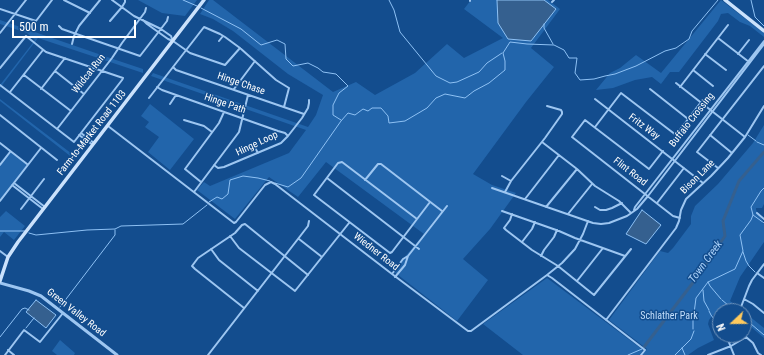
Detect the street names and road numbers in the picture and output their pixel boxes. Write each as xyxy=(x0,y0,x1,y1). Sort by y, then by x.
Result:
street label: Wildcat Run xyxy=(70,52,108,96)
street label: Hinge Chase xyxy=(216,70,266,98)
street label: Farm-to-Market Road 1103 xyxy=(55,88,129,178)
street label: Buffalo Crossing xyxy=(667,90,717,150)
street label: Hinge Path xyxy=(203,91,247,117)
street label: Fritz Way xyxy=(626,111,662,143)
street label: Hinge Loop xyxy=(234,129,280,159)
street label: Flint Road xyxy=(611,155,649,189)
street label: Bison Lane xyxy=(678,157,718,197)
street label: Wiedner Road xyxy=(351,230,401,274)
street label: Green Valley Road xyxy=(44,286,108,340)

